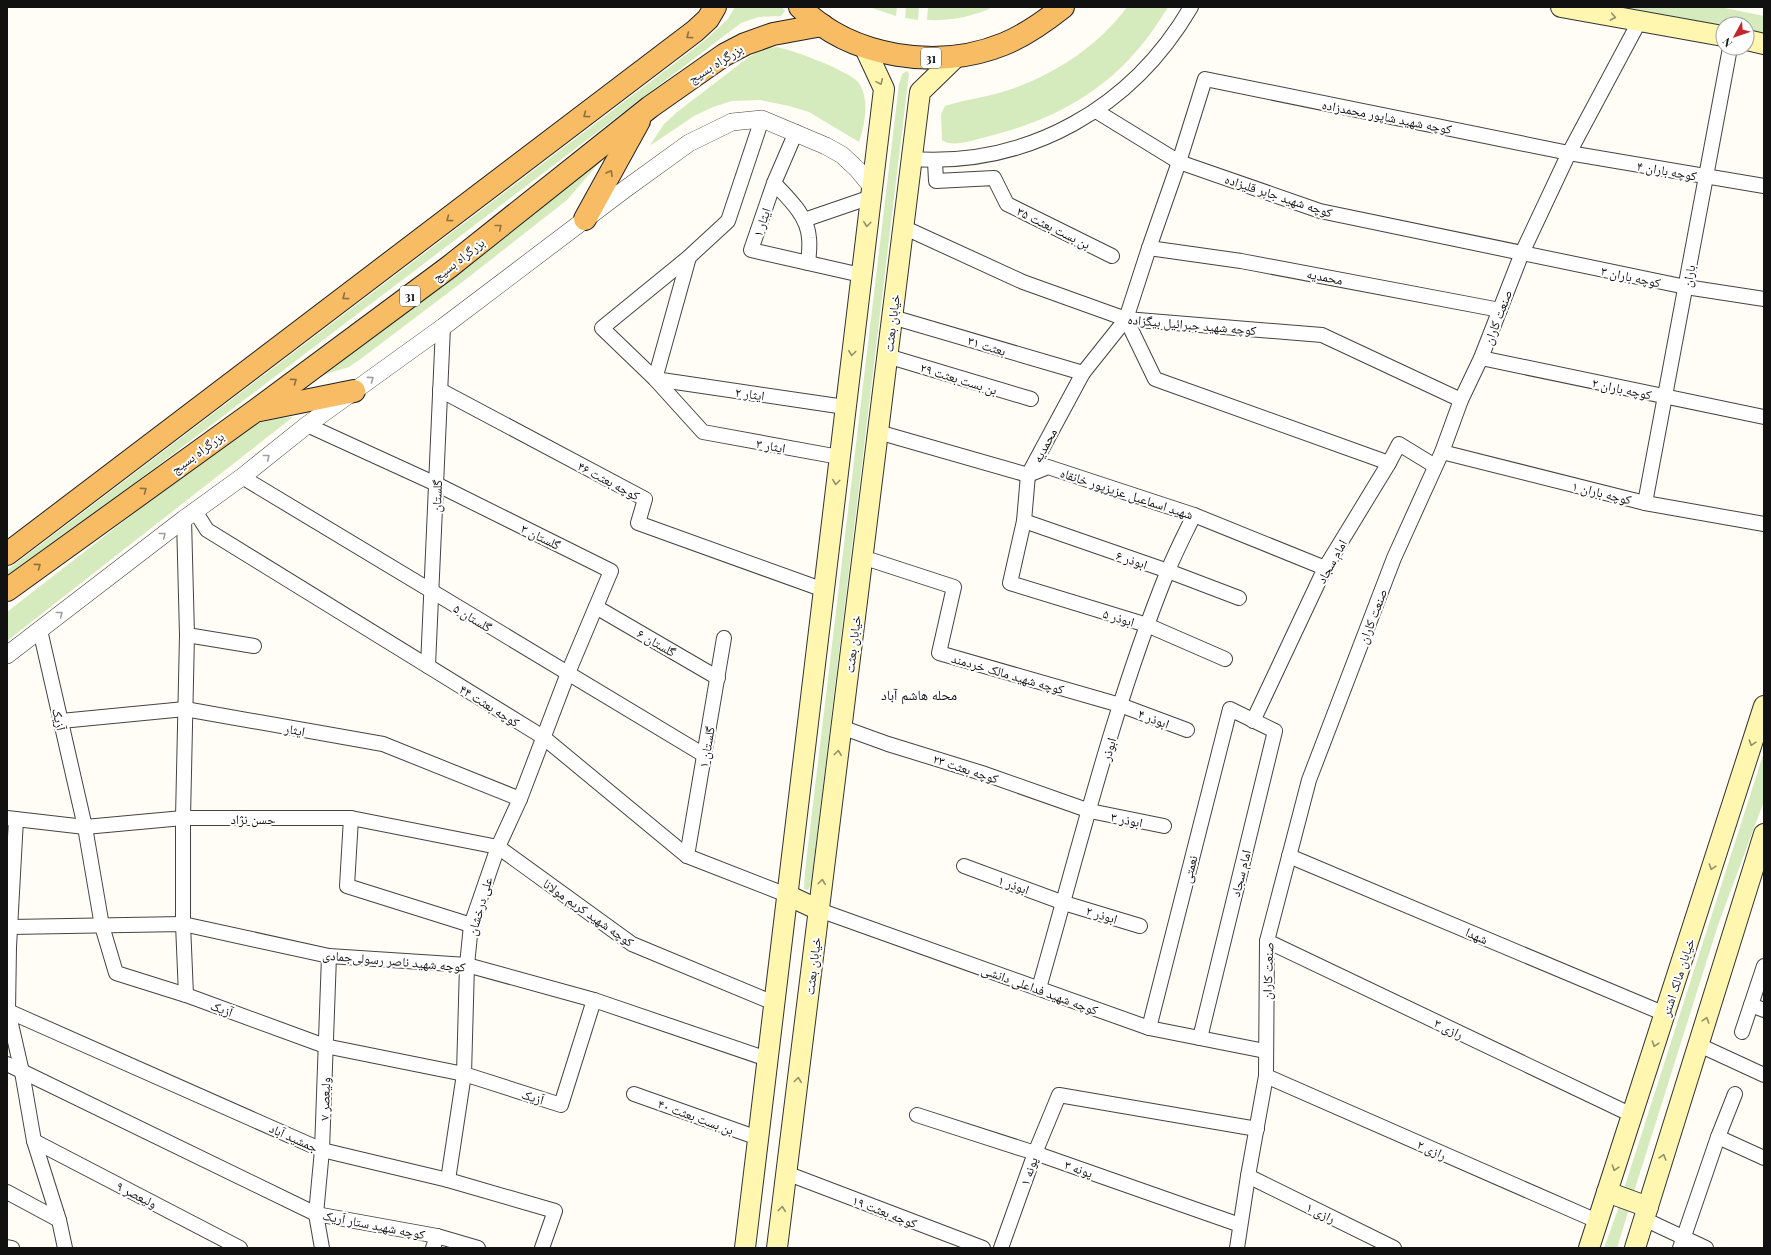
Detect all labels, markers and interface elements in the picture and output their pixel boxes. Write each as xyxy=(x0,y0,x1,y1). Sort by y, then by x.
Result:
one-way arrow xyxy=(1610,12,1616,20)
north arrow xyxy=(1715,16,1755,56)
one-way arrow xyxy=(687,31,694,38)
text: N xyxy=(1719,35,1735,51)
street label: بزرگراه بسیج xyxy=(684,39,747,88)
road number: 31 xyxy=(921,48,941,68)
one-way arrow xyxy=(876,78,884,85)
street label: کوچه شهید شاپور محمدزاده xyxy=(1320,95,1454,138)
one-way arrow xyxy=(583,110,590,117)
street label: کوچه باران ۴ xyxy=(1636,156,1699,185)
one-way arrow xyxy=(606,170,613,177)
street label: کوچه شهید جابر قلیزاده xyxy=(1223,170,1336,222)
street label: بن بست بعثت ۳۵ xyxy=(1014,202,1094,253)
street label: ایثار ۱ xyxy=(748,205,775,239)
one-way arrow xyxy=(446,214,453,221)
one-way arrow xyxy=(863,221,872,227)
one-way arrow xyxy=(494,225,501,232)
street label: بزرگراه بسیج xyxy=(428,233,489,286)
street label: کوچه باران ۳ xyxy=(1599,261,1663,292)
street label: باران xyxy=(1678,263,1699,289)
street label: محمدیه xyxy=(1305,264,1345,288)
road number: 31 xyxy=(400,286,420,306)
street label: صنعت کاران xyxy=(1479,287,1516,347)
one-way arrow xyxy=(343,292,350,299)
street label: خیابان بعثت xyxy=(879,293,904,353)
street label: کوچه شهید جبرائیل بیگزاده xyxy=(1127,310,1258,339)
street label: بعثت ۳۱ xyxy=(966,331,1008,359)
one-way arrow xyxy=(848,350,857,356)
street label: بن بست بعثت ۲۹ xyxy=(918,358,1000,399)
street label: کوچه باران ۲ xyxy=(1590,373,1654,404)
one-way arrow xyxy=(367,376,374,384)
one-way arrow xyxy=(290,379,297,386)
street label: ایثار ۲ xyxy=(734,383,766,404)
street label: محمدیه xyxy=(1028,425,1060,465)
street label: بزرگراه بسیج xyxy=(167,427,228,479)
street label: ایثار ۳ xyxy=(755,434,787,457)
one-way arrow xyxy=(263,455,270,462)
street label: کوچه بعثت ۴۶ xyxy=(574,457,644,505)
street label: شهید اسماعیل عزیزپور خانقاه xyxy=(1058,463,1196,524)
street label: کوچه باران ۱ xyxy=(1570,476,1634,509)
street label: گلستان xyxy=(427,479,446,513)
one-way arrow xyxy=(832,479,841,485)
one-way arrow xyxy=(139,488,146,495)
street label: گلستان ۳ xyxy=(518,519,564,554)
one-way arrow xyxy=(158,532,165,539)
street label: امام سجاد xyxy=(1312,536,1351,587)
street label: ابوذر ۶ xyxy=(1114,546,1150,573)
one-way arrow xyxy=(34,563,41,571)
street label: صنعت کاران xyxy=(1354,586,1391,646)
street label: گلستان ۵ xyxy=(450,599,496,636)
street label: ابوذر ۵ xyxy=(1101,604,1137,631)
one-way arrow xyxy=(56,612,63,619)
street label: خیابان بعثت xyxy=(840,614,865,674)
street label: گلستان ۶ xyxy=(634,624,680,661)
street label: کوچه شهید مالک خردمند xyxy=(949,649,1067,698)
street label: کوچه بعثت ۴۴ xyxy=(456,680,524,731)
district label: محله هاشم آباد xyxy=(881,685,957,705)
street label: ابوذر ۴ xyxy=(1136,704,1172,733)
street label: آزیک xyxy=(48,706,71,733)
street label: ایثار xyxy=(282,719,307,740)
street label: گلستان ۱ xyxy=(694,724,719,769)
street label: ابوذر xyxy=(1096,736,1120,764)
one-way arrow xyxy=(1748,740,1757,747)
street label: کوچه بعثت ۲۳ xyxy=(931,749,1002,788)
one-way arrow xyxy=(833,750,842,756)
street label: ابوذر ۳ xyxy=(1109,807,1145,832)
street label: حسن نژاد xyxy=(230,810,276,828)
street label: امام سجاد xyxy=(1226,848,1255,898)
street label: نعمتی xyxy=(1177,853,1202,885)
one-way arrow xyxy=(1709,863,1717,870)
street label: ابوذر ۱ xyxy=(996,871,1032,898)
street label: علی درخشان xyxy=(463,874,497,938)
street label: کوچه شهید کریم مولانا xyxy=(540,874,638,951)
one-way arrow xyxy=(817,879,826,885)
street label: ابوذر ۲ xyxy=(1084,901,1120,928)
street label: شهدا xyxy=(1463,923,1491,947)
street label: خیابان بعثت xyxy=(800,936,825,996)
street label: خیابان مالک اشتر xyxy=(1656,936,1699,1019)
street label: صنعت کاران xyxy=(1257,942,1278,1000)
street label: کوچه شهید ناصر رسولی‌جمادی xyxy=(322,945,467,976)
street label: کوچه شهید فداعلی دانشی xyxy=(979,960,1101,1019)
street label: آزیک xyxy=(208,996,236,1021)
street label: رازی ۳ xyxy=(1431,1014,1466,1043)
one-way arrow xyxy=(1701,1016,1710,1023)
one-way arrow xyxy=(1652,1040,1660,1047)
street label: ولیعصر ۷ xyxy=(315,1077,334,1121)
one-way arrow xyxy=(793,1077,802,1083)
street label: آزیک xyxy=(519,1085,547,1109)
street label: بن بست بعثت ۴۰ xyxy=(655,1094,736,1139)
street label: جمشید آباد xyxy=(267,1119,321,1156)
street label: رازی ۲ xyxy=(1414,1135,1449,1164)
street label: پونه ۱ xyxy=(1015,1154,1042,1188)
one-way arrow xyxy=(1658,1154,1667,1161)
street label: پونه ۳ xyxy=(1062,1155,1096,1182)
one-way arrow xyxy=(1611,1164,1620,1171)
street label: ولیعصر ۹ xyxy=(113,1177,160,1212)
street label: کوچه بعثت ۱۹ xyxy=(850,1191,920,1232)
street label: رازی ۱ xyxy=(1303,1198,1338,1227)
street label: کوچه شهید ستار آریک xyxy=(321,1206,427,1243)
one-way arrow xyxy=(777,1206,786,1212)

